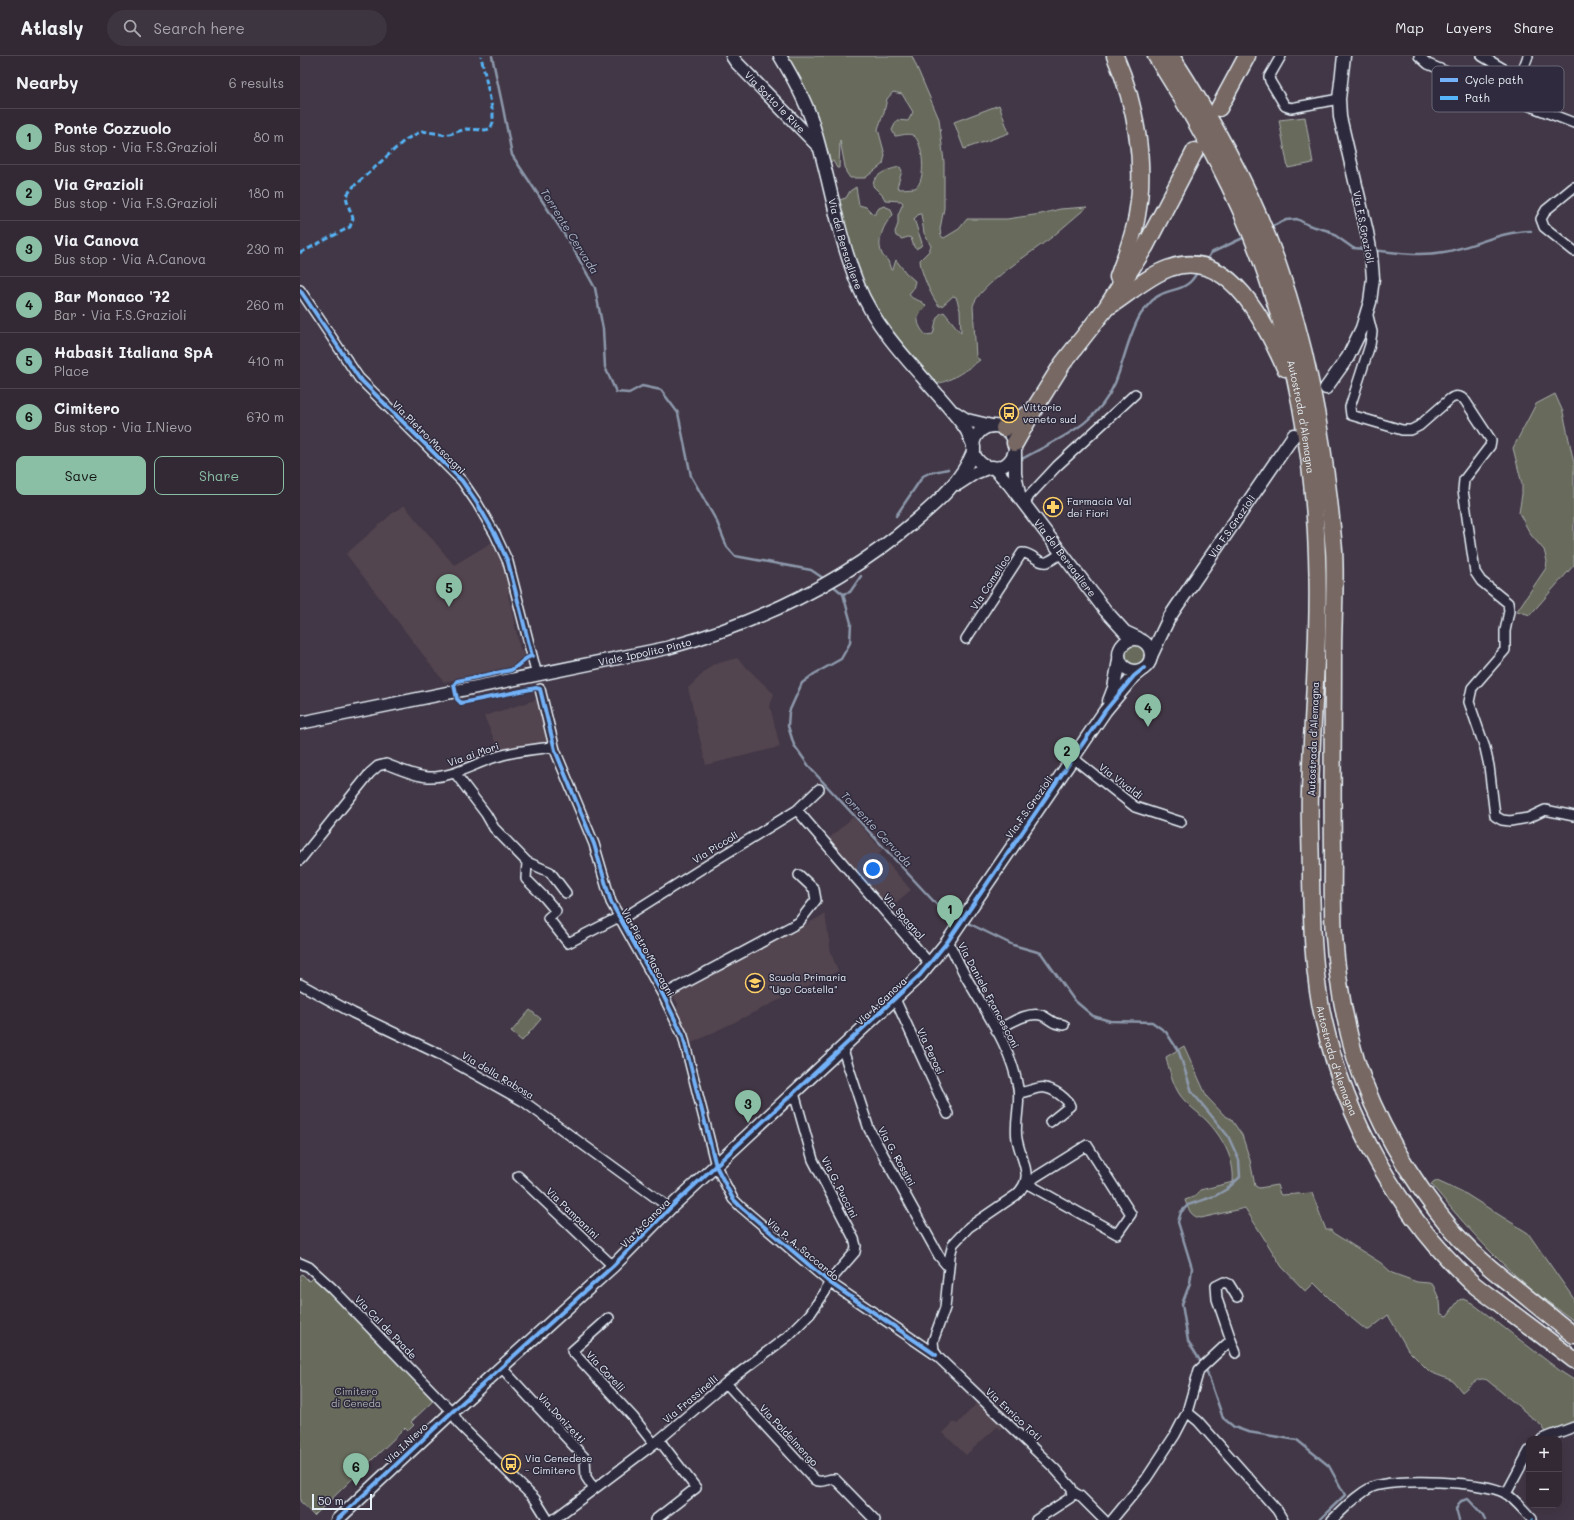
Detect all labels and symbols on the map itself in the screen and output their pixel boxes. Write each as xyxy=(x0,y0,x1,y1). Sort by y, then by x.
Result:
legend xyxy=(1432,66,1564,112)
street label: Via Sotto le Rive xyxy=(742,68,808,136)
text: Cycle path xyxy=(1465,72,1523,87)
text: Path xyxy=(1465,90,1490,105)
water label: Torrente Cervada xyxy=(538,185,603,277)
street label: Via F.S.Grazioli xyxy=(1350,189,1378,265)
street label: Via del Bersagliere xyxy=(825,197,866,292)
street label: Autostrada d'Alemagna xyxy=(1284,359,1318,474)
street label: Via Pietro Mascagni xyxy=(389,397,469,477)
place label: Vittorio veneto sud xyxy=(1023,400,1076,426)
bus stop icon: Vittorio veneto sud xyxy=(998,402,1020,424)
street label: Via F.S.Grazioli xyxy=(1205,492,1258,561)
place label: Farmacia Val dei Fiori xyxy=(1067,494,1132,520)
pharmacy icon: Farmacia Val dei Fiori xyxy=(1042,496,1064,518)
street label: Via del Bersagliere xyxy=(1031,516,1099,600)
street label: Via Comelico xyxy=(967,551,1013,612)
pin: 5 xyxy=(436,574,462,607)
street label: Viale Ippolito Pinto xyxy=(597,634,693,669)
street label: Autostrada d'Alemagna xyxy=(1304,681,1322,797)
pin: 4 xyxy=(1135,694,1161,727)
pin: 2 xyxy=(1054,737,1080,770)
street label: Via ai Mori xyxy=(445,739,501,769)
street label: Via Vivaldi xyxy=(1096,760,1146,802)
street label: Via F.S.Grazioli xyxy=(1002,773,1056,841)
water label: Torrente Cervada xyxy=(838,788,916,870)
street label: Via Piccoli xyxy=(690,827,740,867)
your location xyxy=(863,859,883,879)
street label: Via Spagnol xyxy=(880,890,928,942)
pin: 1 xyxy=(937,895,963,928)
street label: Via Pietro Mascagni xyxy=(618,906,678,998)
street label: Via Daniele Francesconi xyxy=(955,939,1023,1051)
place label: Scuola Primaria "Ugo Costella" xyxy=(769,970,847,996)
school or university icon: Scuola Primaria "Ugo Costella" xyxy=(744,972,766,994)
street label: Via A.Canova xyxy=(852,974,910,1028)
street label: Autostrada d'Alemagna xyxy=(1314,1004,1361,1118)
street label: Via Perosi xyxy=(914,1025,948,1077)
street label: Via della Rabosa xyxy=(459,1048,537,1102)
pin: 3 xyxy=(735,1090,761,1123)
street label: Via G. Rossini xyxy=(875,1124,919,1188)
street label: Via G. Puccini xyxy=(818,1154,862,1220)
street label: Via Pampanini xyxy=(543,1184,603,1242)
street label: Via A.Canova xyxy=(617,1195,673,1251)
street label: Via P. A. Saccardo xyxy=(764,1215,842,1283)
street label: Via Cal de Prade xyxy=(352,1292,420,1362)
street label: Via Corelli xyxy=(583,1347,629,1395)
street label: Via Frassinelli xyxy=(659,1372,721,1426)
park label: Cimitero di Ceneda xyxy=(331,1384,381,1410)
street label: Via Enrico Toti xyxy=(983,1384,1045,1444)
street label: Via Donizetti xyxy=(535,1390,589,1446)
street label: Via Poldelmengo xyxy=(757,1401,821,1469)
street label: Via I.Nievo xyxy=(381,1419,431,1467)
place label: Via Cenedese - Cimitero xyxy=(525,1451,593,1477)
pin: 6 xyxy=(343,1453,369,1486)
bus stop icon: Via Cenedese - Cimitero xyxy=(500,1453,522,1475)
scale bar xyxy=(312,1492,372,1511)

